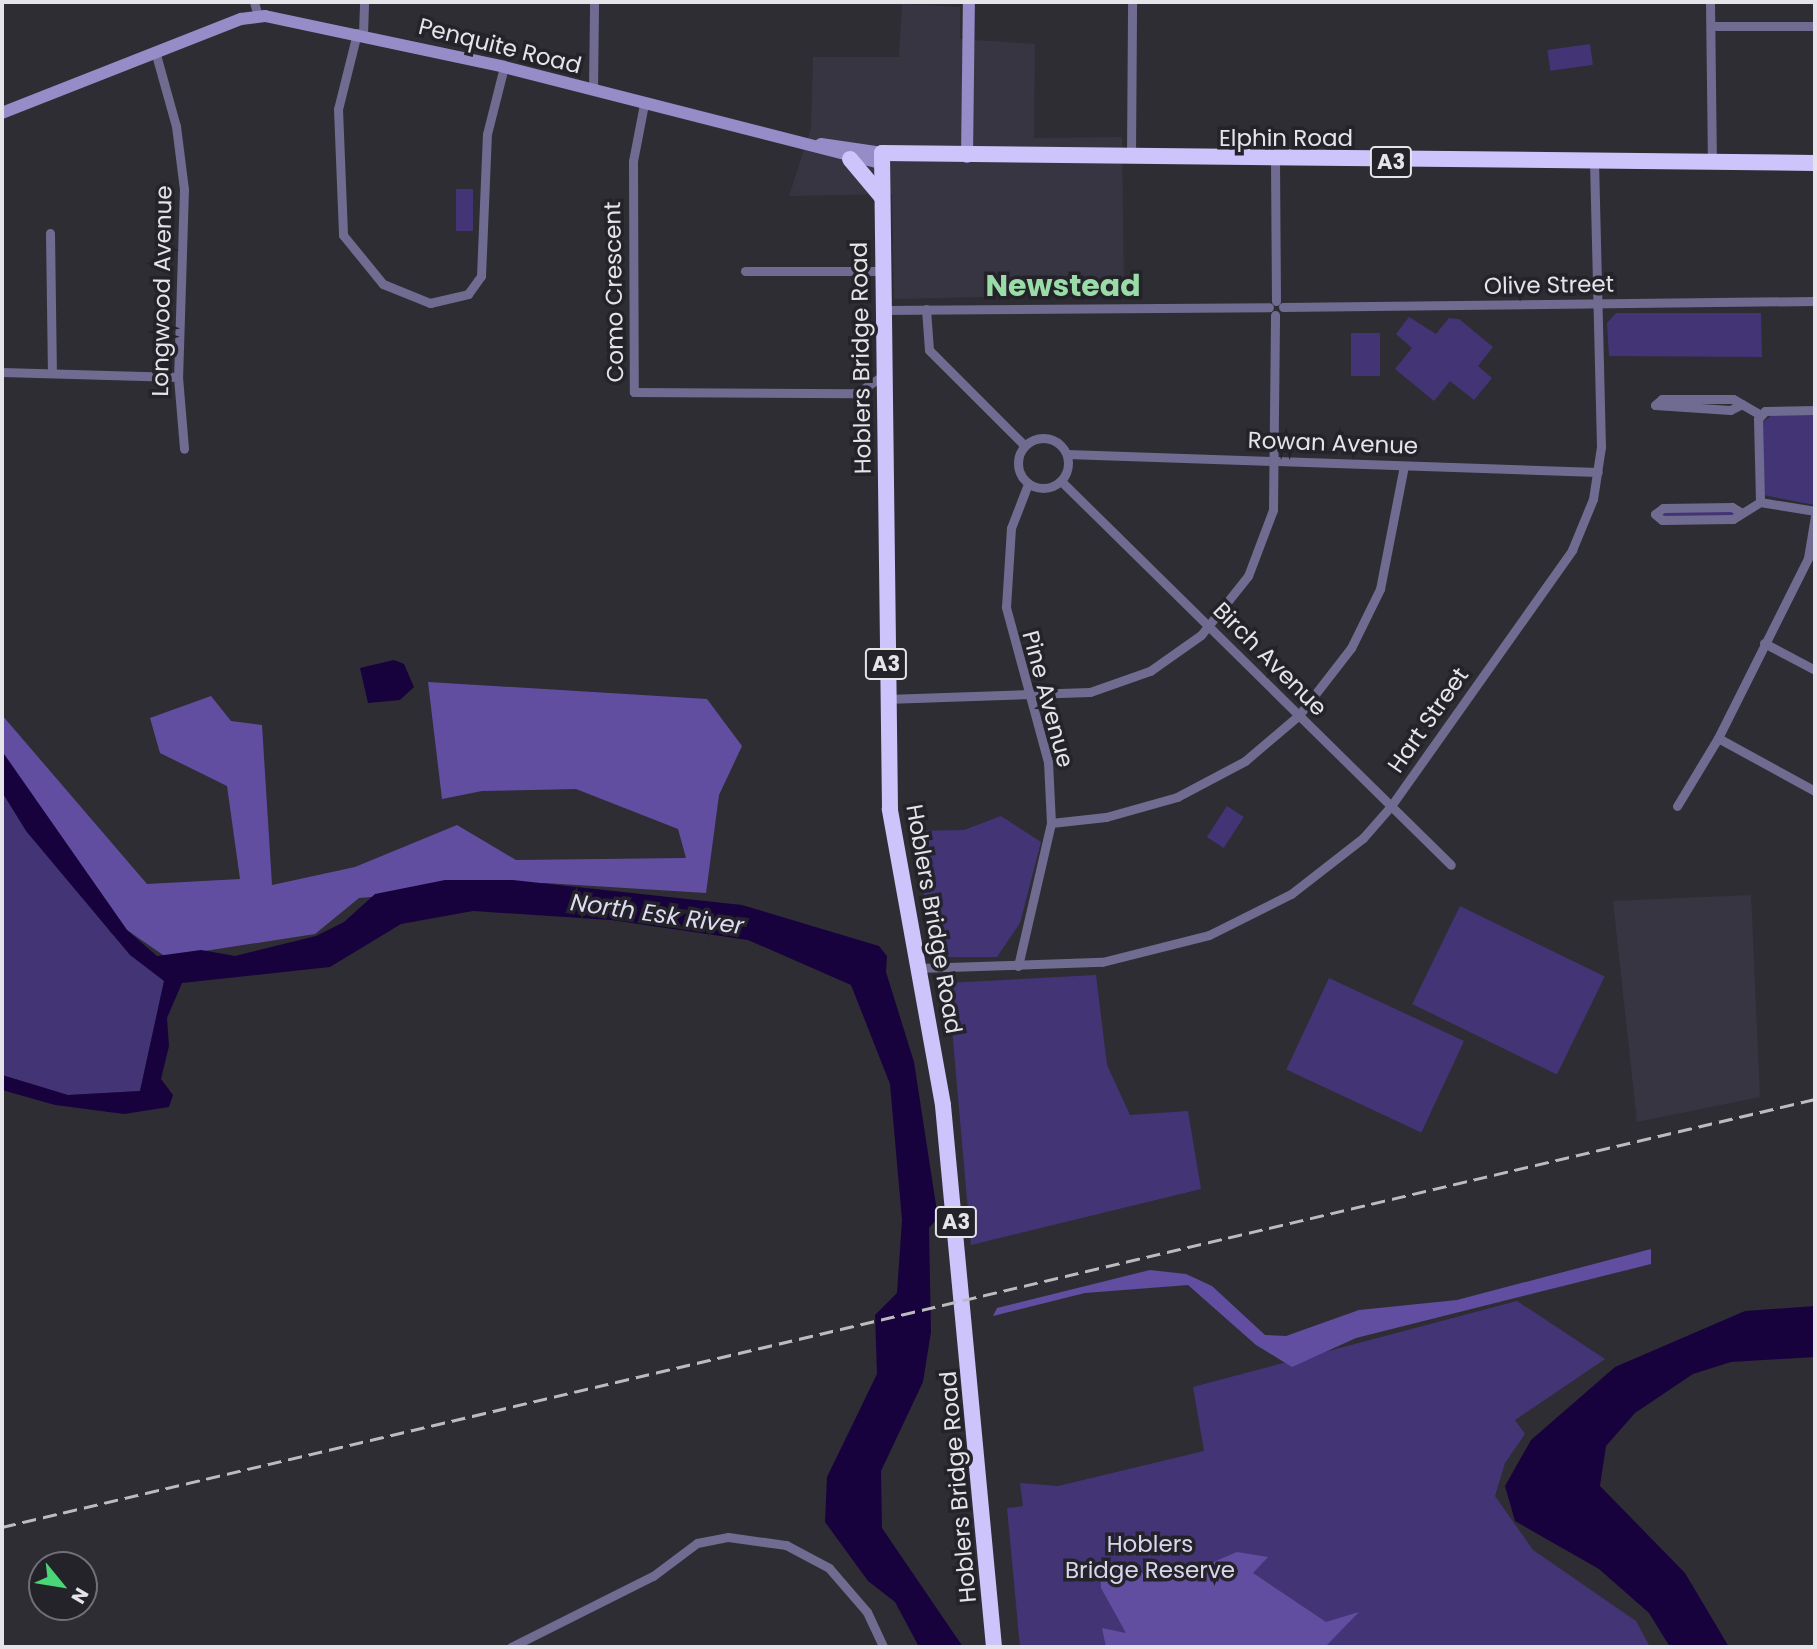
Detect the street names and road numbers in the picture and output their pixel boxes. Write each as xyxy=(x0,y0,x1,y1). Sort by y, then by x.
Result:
street label: Penquite Road xyxy=(416,12,584,80)
street label: Elphin Road xyxy=(1219,124,1353,152)
road number: A3 xyxy=(1368,144,1414,180)
street label: Longwood Avenue xyxy=(146,185,178,397)
street label: Como Crescent xyxy=(599,201,629,383)
street label: Hoblers Bridge Road xyxy=(845,242,877,474)
street label: Olive Street xyxy=(1484,270,1614,300)
street label: Rowan Avenue xyxy=(1247,426,1419,460)
street label: Birch Avenue xyxy=(1207,596,1333,722)
street label: Pine Avenue xyxy=(1016,628,1080,770)
road number: A3 xyxy=(863,646,909,682)
street label: Hart Street xyxy=(1382,662,1474,778)
street label: Hoblers Bridge Road xyxy=(900,802,968,1036)
road number: A3 xyxy=(933,1204,979,1240)
street label: Hoblers Bridge Road xyxy=(934,1370,982,1604)

